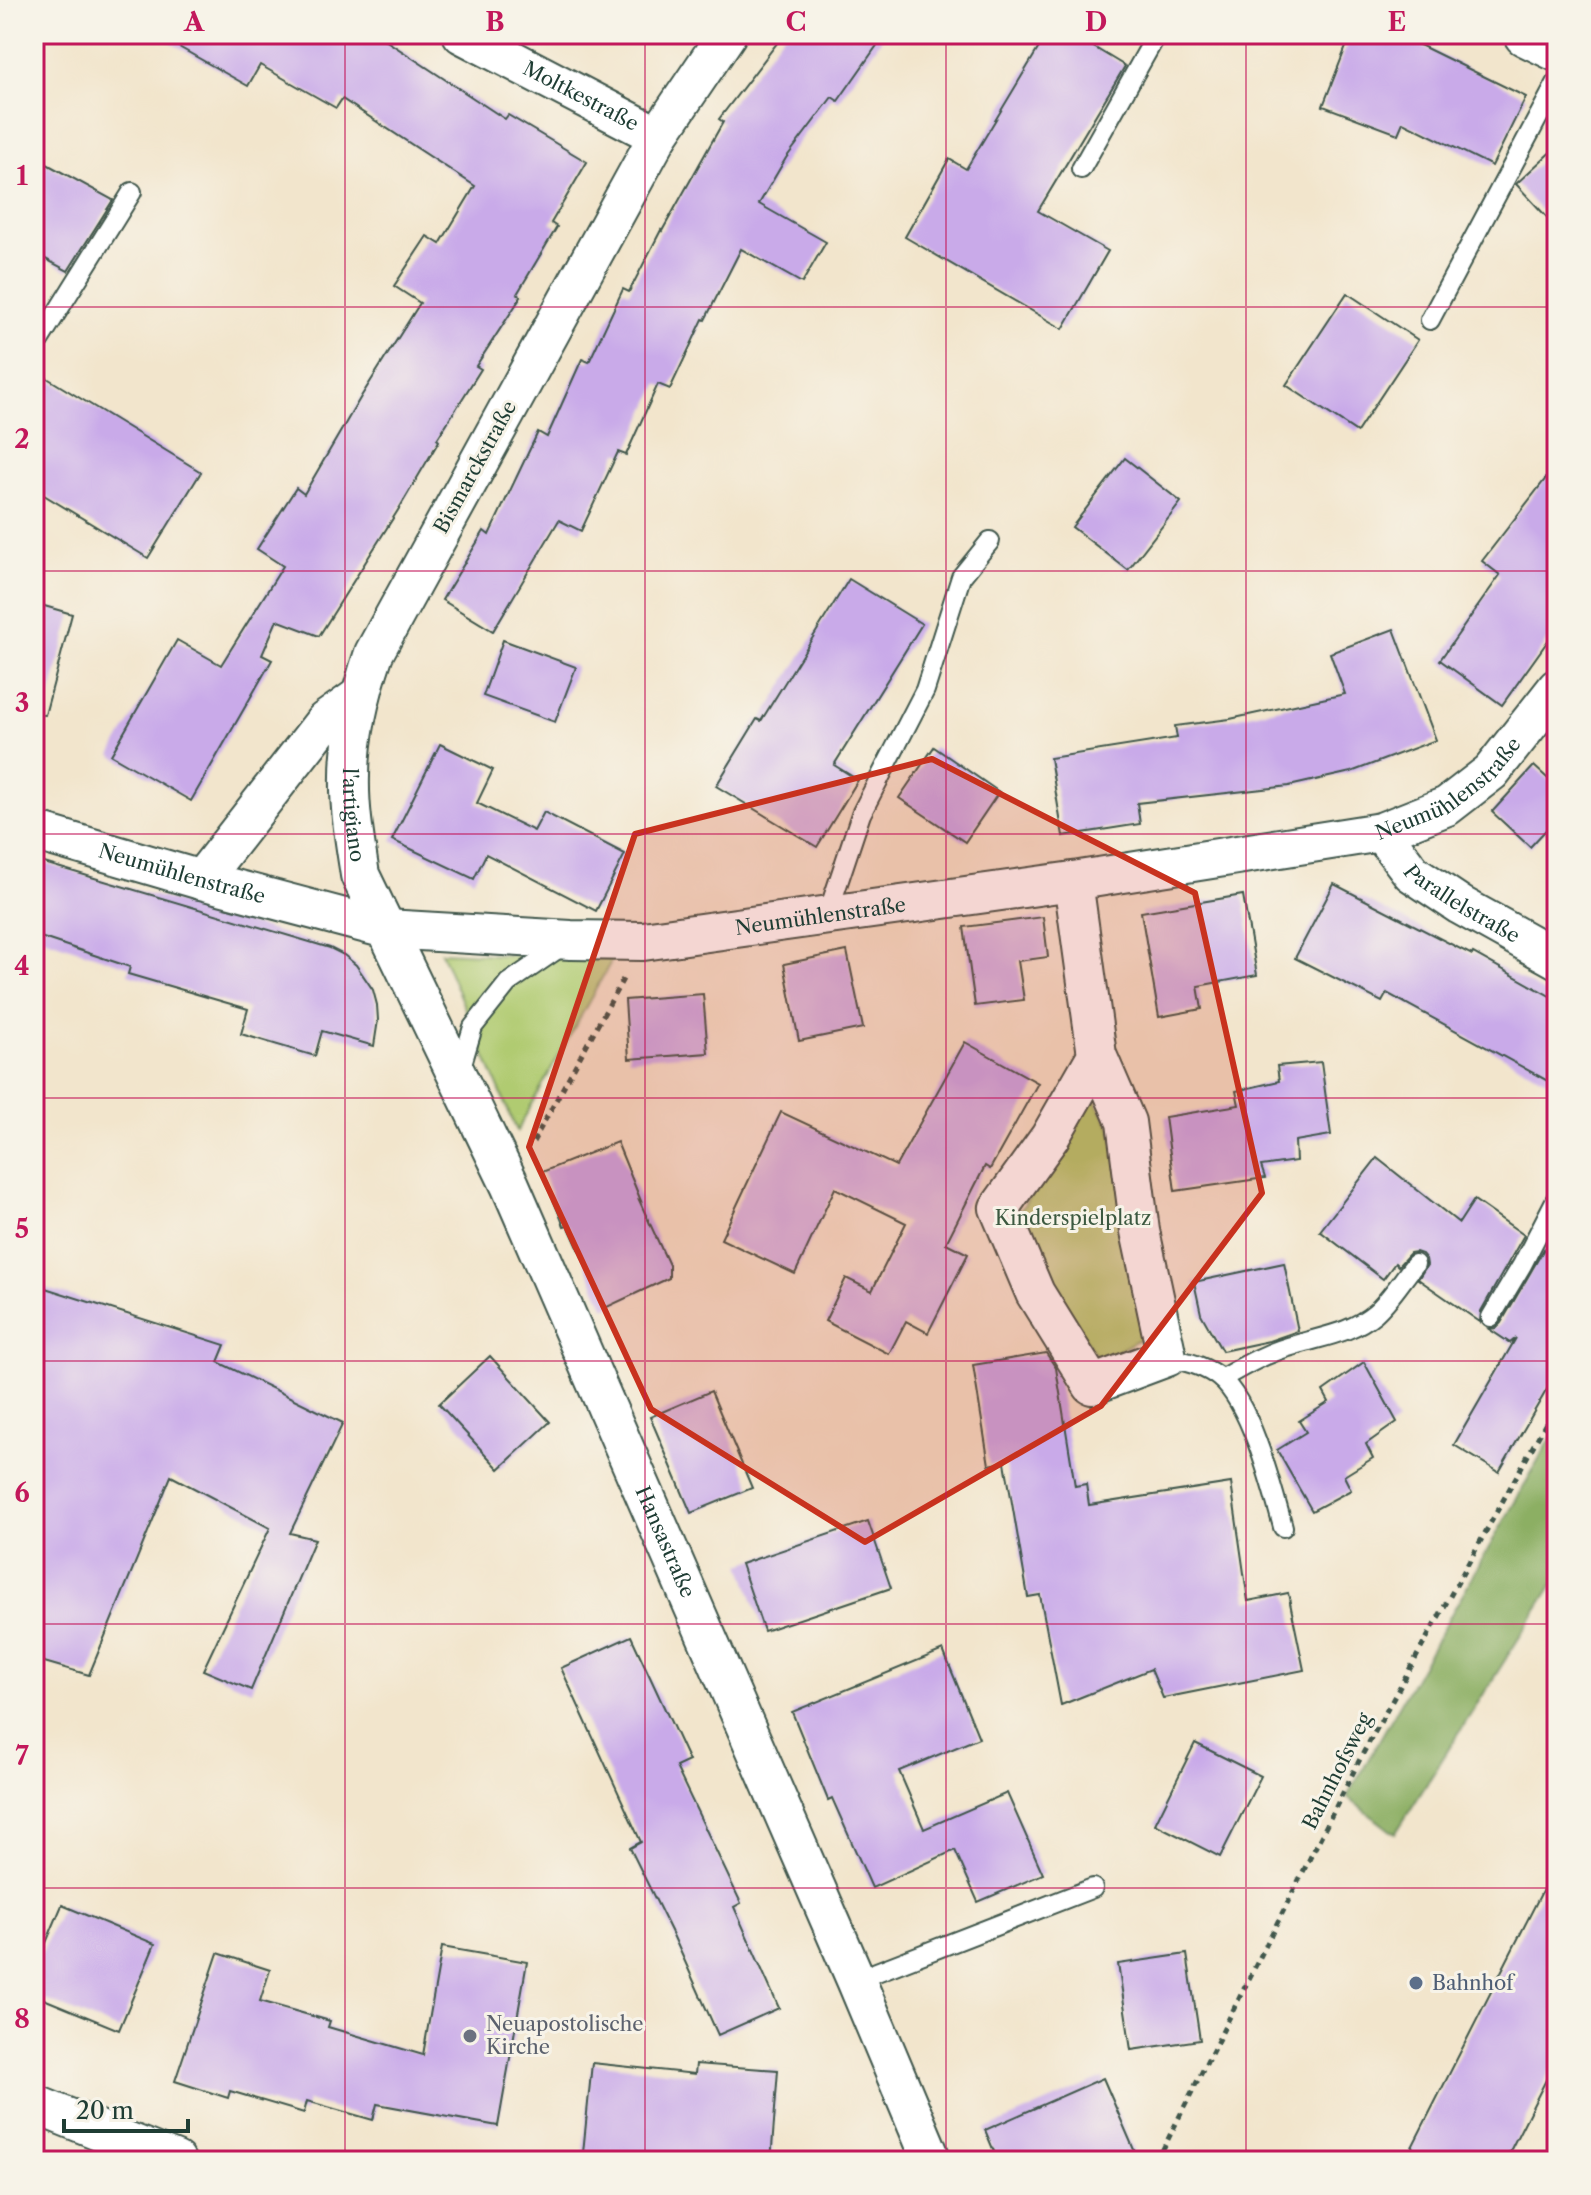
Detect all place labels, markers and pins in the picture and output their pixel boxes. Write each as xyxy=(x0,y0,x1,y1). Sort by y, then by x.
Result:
place label: Bahnhof xyxy=(1432,1971,1516,1995)
marker: Bahnhof xyxy=(1407,1974,1425,1992)
place label: Neuapostolische Kirche xyxy=(486,2012,644,2059)
marker: Neuapostolische Kirche xyxy=(461,2027,479,2045)

